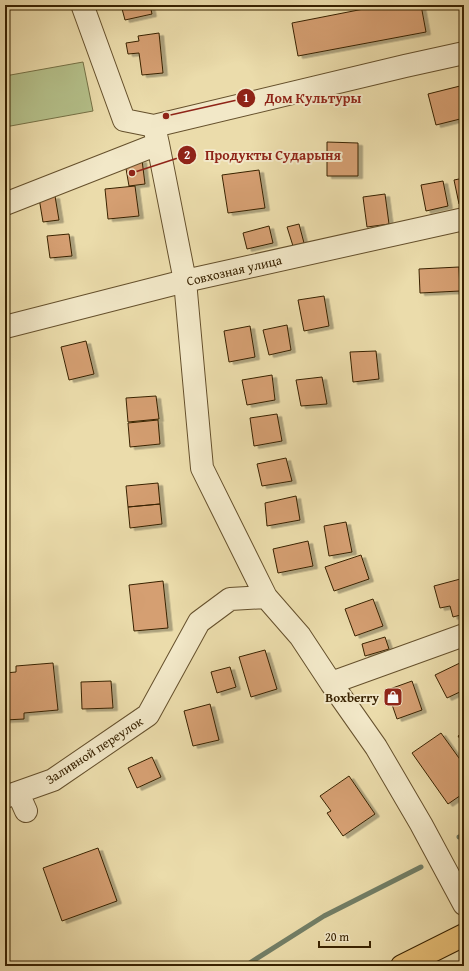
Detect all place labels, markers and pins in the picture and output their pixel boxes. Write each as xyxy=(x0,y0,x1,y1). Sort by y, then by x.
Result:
callout: Дом Культуры xyxy=(236,85,369,111)
callout: Продукты Сударыня xyxy=(177,142,349,168)
shop icon: Boxberry xyxy=(382,686,404,708)
place label: Boxberry xyxy=(325,688,379,707)

